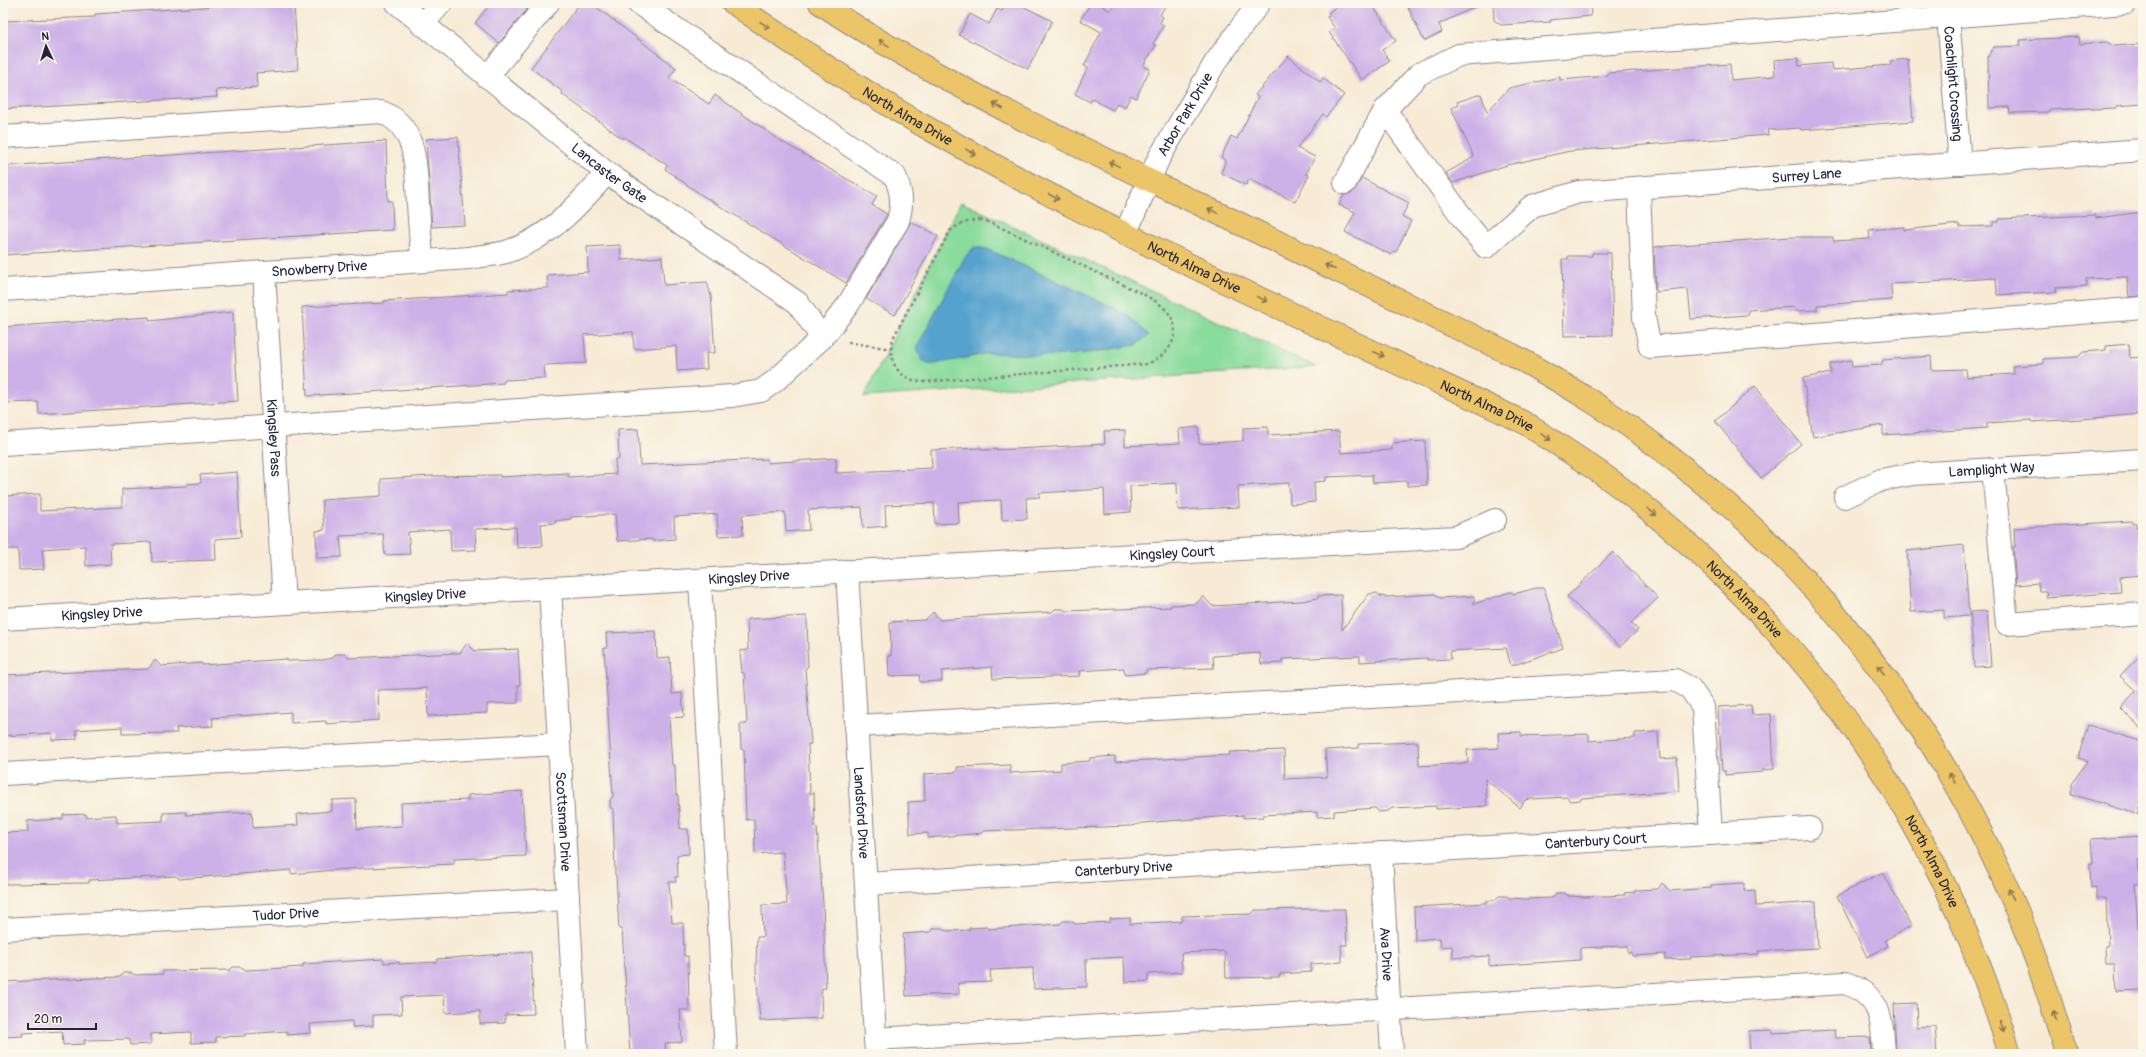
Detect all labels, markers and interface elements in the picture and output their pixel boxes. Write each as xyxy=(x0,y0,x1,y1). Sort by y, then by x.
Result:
one-way arrow xyxy=(760,21,771,29)
north arrow xyxy=(26,26,66,66)
street label: Coachlight Crossing xyxy=(1940,26,1966,142)
text: N xyxy=(41,30,50,43)
one-way arrow xyxy=(879,39,890,47)
street label: Arbor Park Drive xyxy=(1154,70,1216,159)
street label: North Alma Drive xyxy=(859,83,955,149)
one-way arrow xyxy=(992,102,1004,109)
street label: Lancaster Gate xyxy=(568,139,650,207)
one-way arrow xyxy=(965,149,977,157)
one-way arrow xyxy=(1109,160,1121,167)
street label: Surrey Lane xyxy=(1771,164,1842,187)
one-way arrow xyxy=(1048,193,1060,201)
one-way arrow xyxy=(1207,207,1219,214)
street label: North Alma Drive xyxy=(1144,238,1243,297)
street label: Snowberry Drive xyxy=(271,257,368,281)
one-way arrow xyxy=(1324,263,1336,270)
one-way arrow xyxy=(1256,296,1268,303)
one-way arrow xyxy=(1373,351,1385,358)
street label: North Alma Drive xyxy=(1437,376,1537,436)
street label: Kingsley Pass xyxy=(263,399,284,478)
one-way arrow xyxy=(1540,433,1551,441)
street label: Lamplight Way xyxy=(1948,459,2035,481)
one-way arrow xyxy=(1646,508,1657,517)
street label: Kingsley Court xyxy=(1129,543,1216,564)
street label: North Alma Drive xyxy=(1703,557,1786,642)
street label: Kingsley Drive xyxy=(708,567,790,588)
street label: Kingsley Drive xyxy=(384,585,466,606)
street label: Kingsley Drive xyxy=(61,603,143,625)
one-way arrow xyxy=(1876,665,1885,676)
street label: Landsford Drive xyxy=(850,766,872,859)
street label: Scottsman Drive xyxy=(552,771,574,872)
one-way arrow xyxy=(1948,772,1956,784)
street label: North Alma Drive xyxy=(1901,812,1962,910)
street label: Canterbury Court xyxy=(1544,830,1647,853)
street label: Canterbury Drive xyxy=(1074,858,1173,881)
one-way arrow xyxy=(2007,889,2014,901)
street label: Tudor Drive xyxy=(252,904,319,925)
street label: Ava Drive xyxy=(1376,926,1396,981)
scale bar xyxy=(28,1005,96,1031)
one-way arrow xyxy=(2051,1010,2058,1023)
text: 20 m xyxy=(34,1012,63,1027)
one-way arrow xyxy=(1999,1020,2006,1033)

